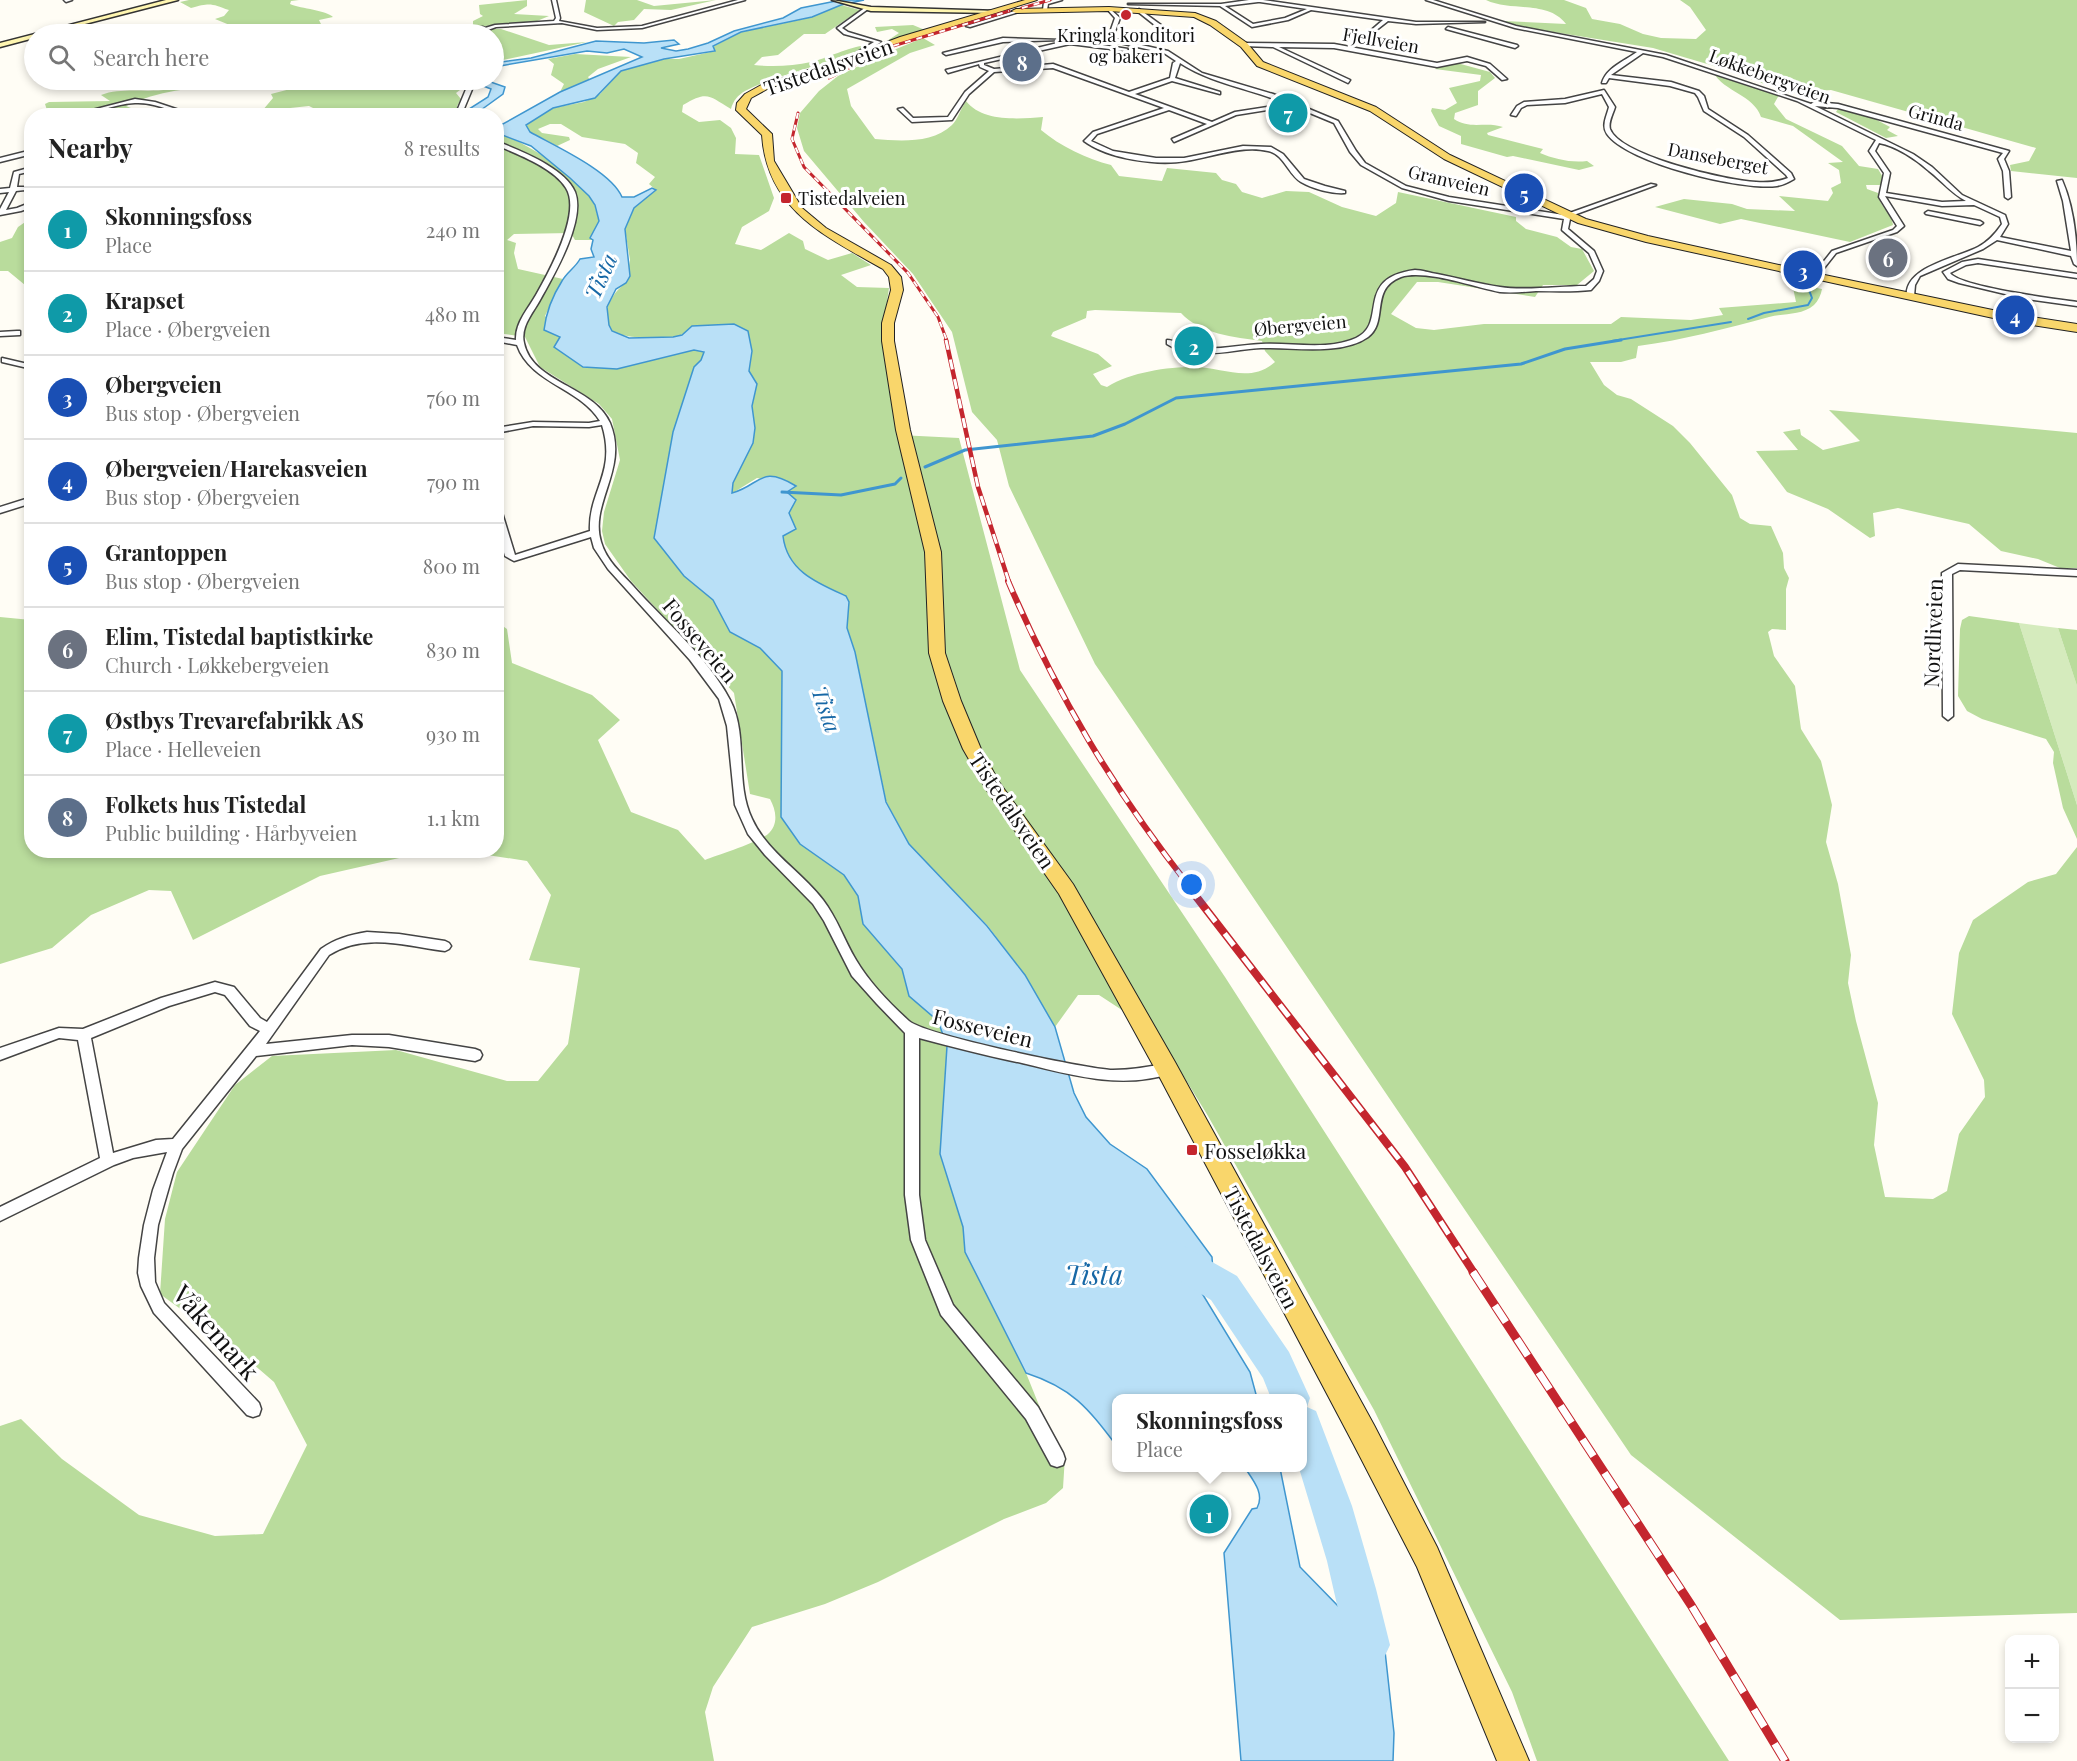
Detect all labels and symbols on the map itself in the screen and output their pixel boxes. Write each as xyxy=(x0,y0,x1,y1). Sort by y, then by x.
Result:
marker: Kringla konditori og bakeri xyxy=(1119,8,1133,22)
street label: Fjellveien xyxy=(1341,21,1421,59)
place label: Kringla konditori og bakeri xyxy=(1057,23,1195,68)
street label: Tistedalsveien xyxy=(760,31,897,101)
pin: 8 xyxy=(1002,40,1042,84)
street label: Løkkebergveien xyxy=(1706,43,1834,109)
pin: 7 xyxy=(1268,90,1308,136)
street label: Grinda xyxy=(1906,98,1966,136)
street label: Danseberget xyxy=(1666,137,1771,180)
street label: Granveien xyxy=(1406,159,1492,201)
pin: 5 xyxy=(1504,170,1544,216)
place label: Tistedalveien xyxy=(798,186,906,210)
marker: Tistedalveien xyxy=(779,191,793,205)
pin: 6 xyxy=(1868,236,1908,280)
water label: Tista xyxy=(577,248,623,304)
pin: 3 xyxy=(1784,248,1822,292)
pin: 4 xyxy=(1996,292,2034,338)
street label: Øbergveien xyxy=(1253,309,1348,341)
pin: 2 xyxy=(1174,324,1214,368)
street label: Nordliveien xyxy=(1916,577,1948,688)
street label: Fosseveien xyxy=(657,592,745,689)
water label: Tista xyxy=(805,682,849,736)
street label: Tistedalsveien xyxy=(964,746,1063,874)
your location xyxy=(1177,870,1206,899)
street label: Fosseveien xyxy=(930,1001,1036,1053)
place label: Fosseløkka xyxy=(1204,1136,1307,1164)
marker: Fosseløkka xyxy=(1185,1143,1199,1157)
street label: Tistedalsveien xyxy=(1218,1181,1306,1313)
water label: Tista xyxy=(1065,1256,1123,1292)
street label: Våkemark xyxy=(165,1276,269,1388)
pin: 1 xyxy=(1190,1492,1228,1537)

